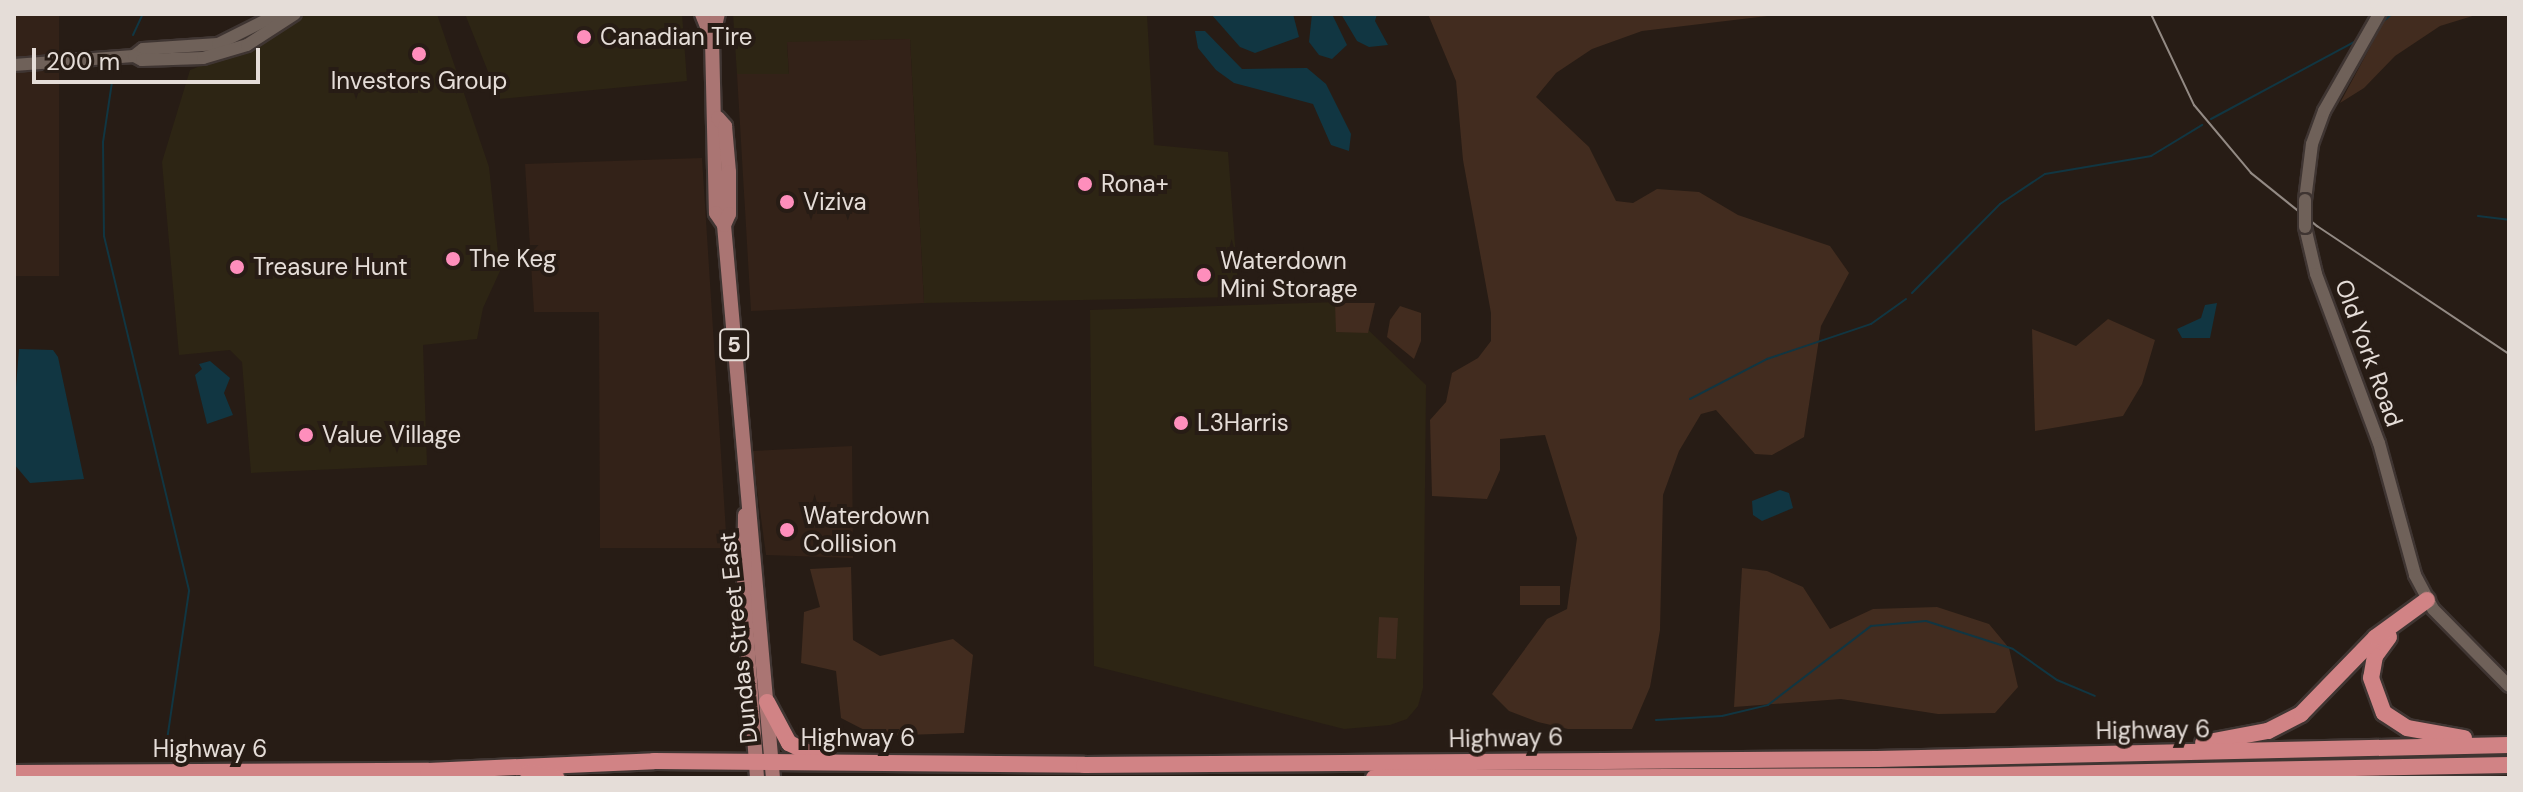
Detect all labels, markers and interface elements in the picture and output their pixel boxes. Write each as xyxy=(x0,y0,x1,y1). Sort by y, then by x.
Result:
place label: Canadian Tire xyxy=(600,23,752,51)
marker: Canadian Tire xyxy=(575,28,593,46)
scale bar xyxy=(36,32,264,82)
marker: Investors Group xyxy=(410,45,428,63)
text: 200 m xyxy=(46,46,120,77)
place label: Investors Group xyxy=(331,67,507,95)
place label: Rona+ xyxy=(1101,170,1169,198)
marker: Rona+ xyxy=(1076,175,1094,193)
place label: Viziva xyxy=(803,188,867,216)
marker: Viziva xyxy=(778,193,796,211)
place label: The Keg xyxy=(469,245,556,273)
place label: Waterdown Mini Storage xyxy=(1220,247,1358,303)
marker: The Keg xyxy=(444,250,462,268)
place label: Treasure Hunt xyxy=(253,253,408,281)
marker: Treasure Hunt xyxy=(228,258,246,276)
marker: Waterdown Mini Storage xyxy=(1195,266,1213,284)
street label: Old York Road xyxy=(2329,275,2409,431)
road number: 5 xyxy=(718,327,750,363)
place label: L3Harris xyxy=(1197,409,1289,437)
marker: L3Harris xyxy=(1172,414,1190,432)
place label: Value Village xyxy=(322,421,461,449)
marker: Value Village xyxy=(297,426,315,444)
place label: Waterdown Collision xyxy=(803,502,930,558)
marker: Waterdown Collision xyxy=(778,521,796,539)
street label: Dundas Street East xyxy=(713,531,763,745)
street label: Highway 6 xyxy=(2095,715,2211,745)
street label: Highway 6 xyxy=(1448,723,1564,753)
street label: Highway 6 xyxy=(801,724,915,752)
street label: Highway 6 xyxy=(153,735,267,763)

